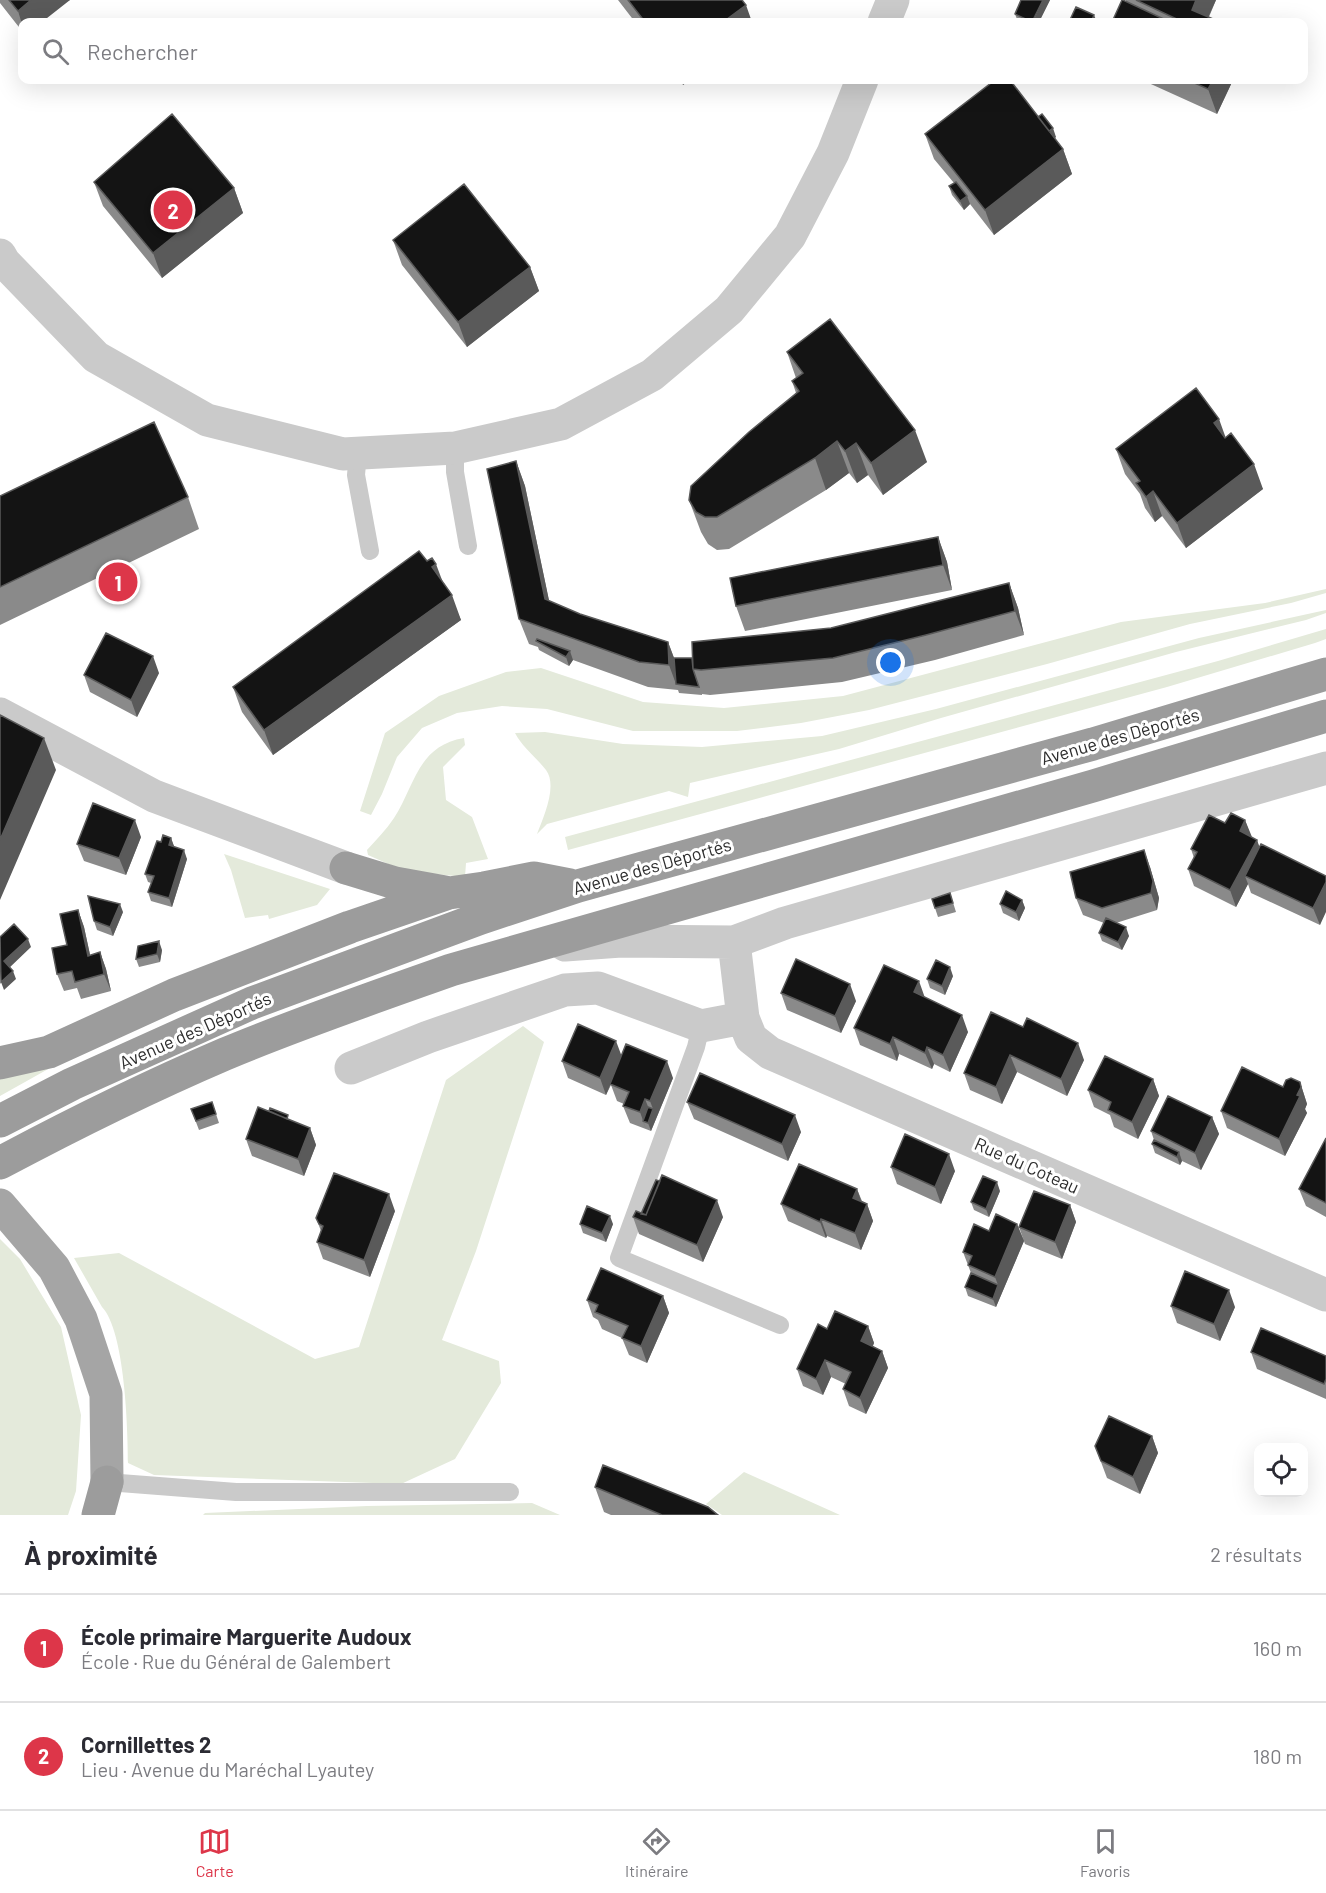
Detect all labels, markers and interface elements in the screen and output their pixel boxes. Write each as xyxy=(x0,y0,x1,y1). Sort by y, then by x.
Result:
search box xyxy=(18,18,1308,84)
icon: search xyxy=(39,35,72,68)
text: Rechercher xyxy=(87,38,198,64)
pin: 2 xyxy=(154,188,192,232)
pin: 1 xyxy=(98,560,138,604)
your location xyxy=(876,648,905,677)
street label: Avenue des Déportés xyxy=(1038,703,1202,769)
street label: Avenue des Déportés xyxy=(570,833,734,899)
street label: Avenue des Déportés xyxy=(116,987,274,1073)
street label: Rue du Coteau xyxy=(971,1132,1083,1198)
map controls xyxy=(1254,1443,1308,1497)
button: locate xyxy=(1254,1443,1308,1497)
text: À proximité xyxy=(24,1539,158,1570)
text: 2 résultats xyxy=(1210,1542,1302,1566)
text: École primaire Marguerite Audoux xyxy=(81,1623,412,1649)
text: 1 xyxy=(40,1636,47,1660)
text: 160 m xyxy=(1253,1636,1302,1660)
text: École · Rue du Général de Galembert xyxy=(81,1649,391,1673)
text: Cornillettes 2 xyxy=(81,1731,211,1757)
text: 2 xyxy=(38,1744,49,1768)
text: 180 m xyxy=(1253,1744,1302,1768)
text: Lieu · Avenue du Maréchal Lyautey xyxy=(81,1757,374,1781)
tab: Carte xyxy=(196,1825,234,1880)
tab: Itinéraire xyxy=(625,1825,689,1880)
tab: Favoris xyxy=(1080,1825,1130,1880)

